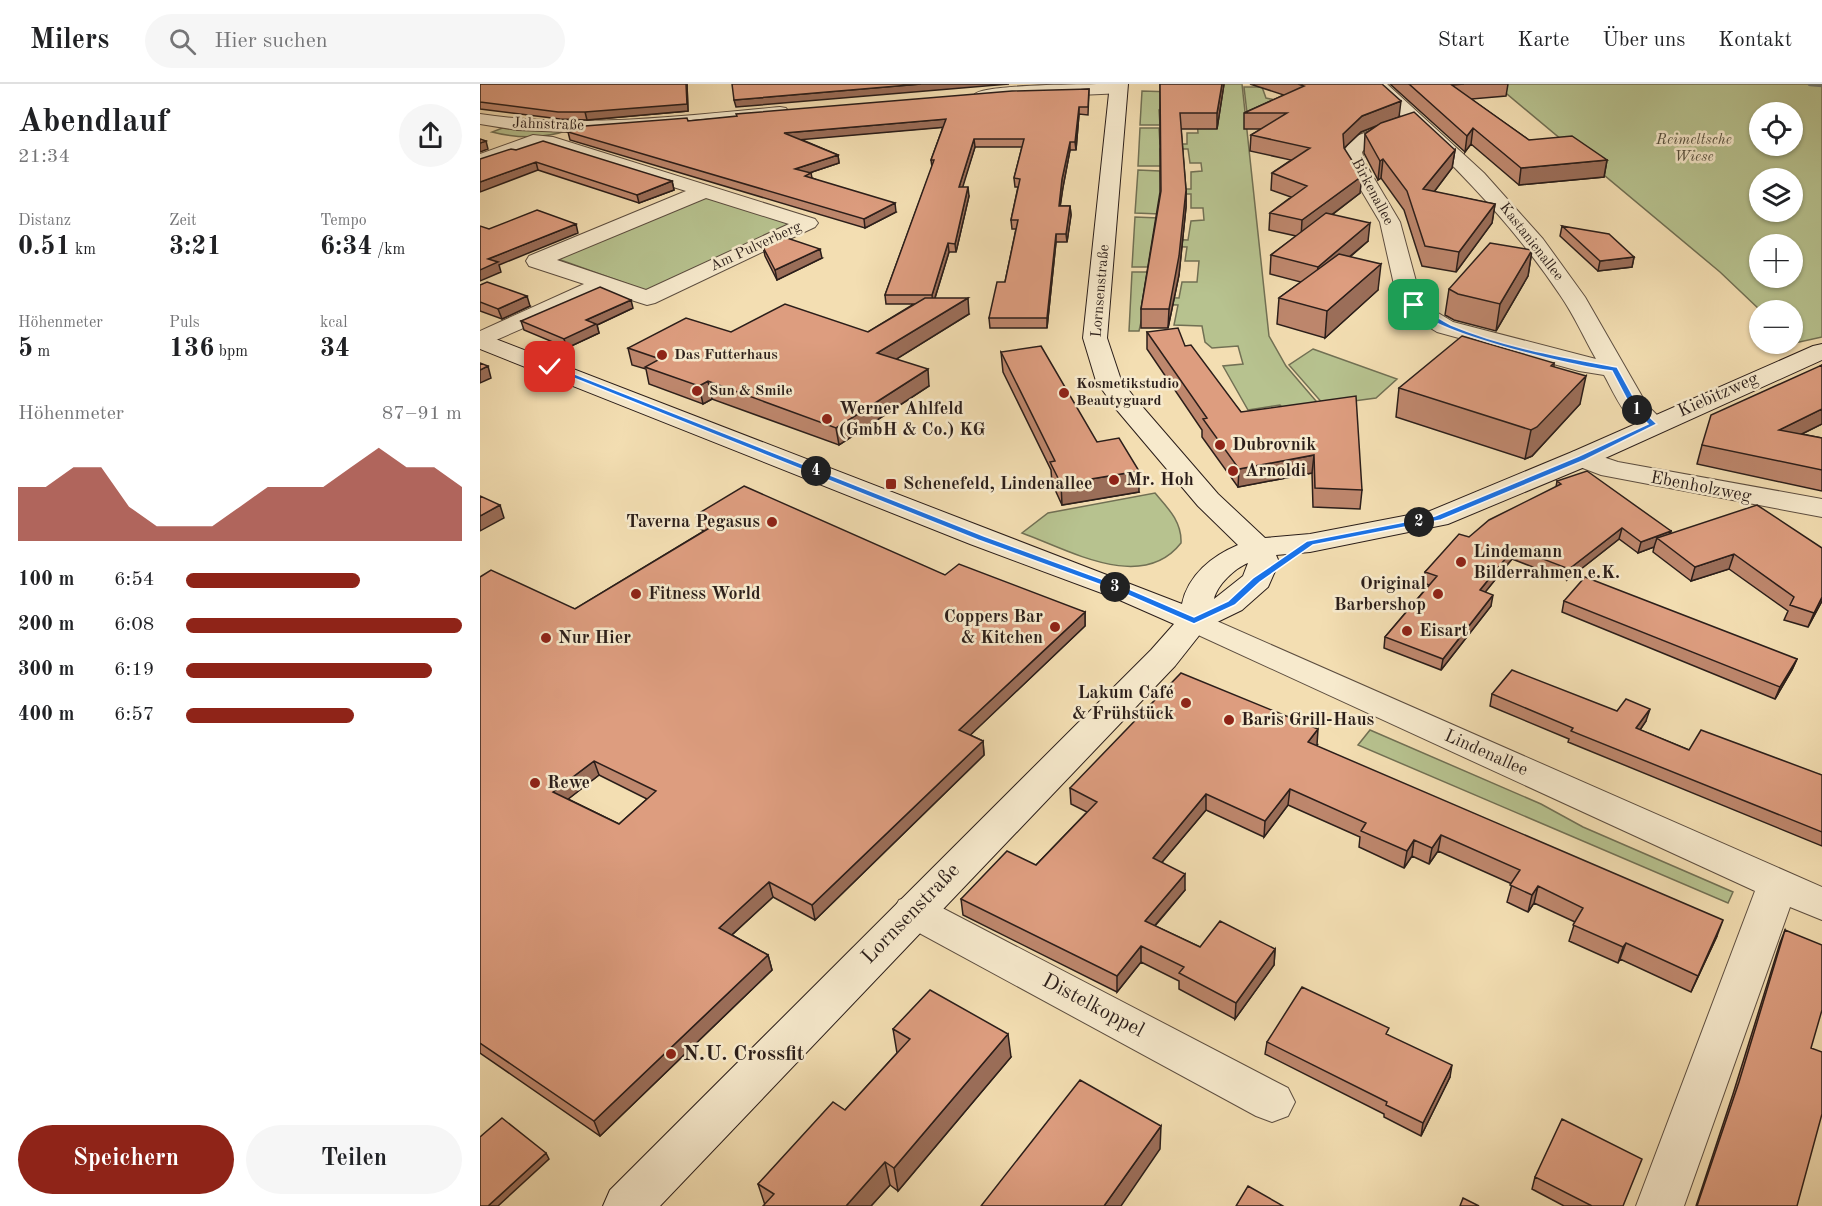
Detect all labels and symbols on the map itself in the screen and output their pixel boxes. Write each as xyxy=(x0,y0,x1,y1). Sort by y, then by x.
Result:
street label: Jahnstraße xyxy=(512,116,584,134)
park label: Reimeltsche Wiese xyxy=(1655,133,1732,165)
street label: Birkenallee xyxy=(1348,156,1396,228)
street label: Kastanienallee xyxy=(1496,200,1566,284)
street label: Am Pulverberg xyxy=(708,219,804,275)
street label: Lornsenstraße xyxy=(1089,244,1113,338)
pin xyxy=(1388,279,1439,330)
pin xyxy=(524,341,575,392)
marker: Das Futterhaus xyxy=(655,348,669,362)
place label: Das Futterhaus xyxy=(674,348,778,363)
street label: Kiebitzweg xyxy=(1675,369,1761,421)
place label: Kosmetikstudio Beautyguard xyxy=(1076,377,1179,409)
marker: Sun & Smile xyxy=(690,384,704,398)
place label: Sun & Smile xyxy=(709,384,793,399)
marker: Kosmetikstudio Beautyguard xyxy=(1057,386,1071,400)
pin: 1 xyxy=(1622,395,1652,425)
place label: Werner Ahlfeld (GmbH & Co.) KG xyxy=(839,400,985,439)
marker: Werner Ahlfeld (GmbH & Co.) KG xyxy=(820,412,834,426)
place label: Dubrovnik xyxy=(1232,436,1316,454)
marker: Dubrovnik xyxy=(1213,438,1227,452)
pin: 4 xyxy=(801,456,831,486)
place label: Arnoldi xyxy=(1245,462,1306,480)
marker: Arnoldi xyxy=(1226,464,1240,478)
street label: Ebenholzweg xyxy=(1649,468,1753,506)
place label: Mr. Hoh xyxy=(1126,471,1194,489)
marker: Mr. Hoh xyxy=(1107,473,1121,487)
place label: Schenefeld, Lindenallee xyxy=(903,475,1093,493)
marker: Schenefeld, Lindenallee xyxy=(884,477,898,491)
pin: 2 xyxy=(1404,507,1434,537)
place label: Taverna Pegasus xyxy=(626,513,760,531)
marker: Taverna Pegasus xyxy=(765,515,779,529)
place label: Lindemann Bilderrahmen e.K. xyxy=(1473,543,1620,582)
marker: Lindemann Bilderrahmen e.K. xyxy=(1454,555,1468,569)
pin: 3 xyxy=(1100,572,1130,602)
place label: Original Barbershop xyxy=(1334,575,1426,614)
place label: Fitness World xyxy=(648,585,761,603)
marker: Fitness World xyxy=(629,587,643,601)
marker: Original Barbershop xyxy=(1431,587,1445,601)
place label: Coppers Bar & Kitchen xyxy=(944,608,1043,647)
marker: Coppers Bar & Kitchen xyxy=(1048,620,1062,634)
place label: Eisart xyxy=(1419,622,1468,640)
marker: Eisart xyxy=(1400,624,1414,638)
place label: Nur Hier xyxy=(558,629,631,647)
marker: Nur Hier xyxy=(539,631,553,645)
place label: Lakum Café & Frühstück xyxy=(1072,684,1174,723)
marker: Lakum Café & Frühstück xyxy=(1179,696,1193,710)
place label: Baris Grill-Haus xyxy=(1241,711,1375,729)
marker: Baris Grill-Haus xyxy=(1222,713,1236,727)
street label: Lindenallee xyxy=(1442,727,1530,779)
place label: Rewe xyxy=(547,774,590,792)
marker: Rewe xyxy=(528,776,542,790)
street label: Lornsenstraße xyxy=(858,860,964,968)
street label: Distelkoppel xyxy=(1039,970,1148,1042)
place label: N.U. Crossfit xyxy=(683,1044,805,1065)
marker: N.U. Crossfit xyxy=(664,1047,678,1061)

